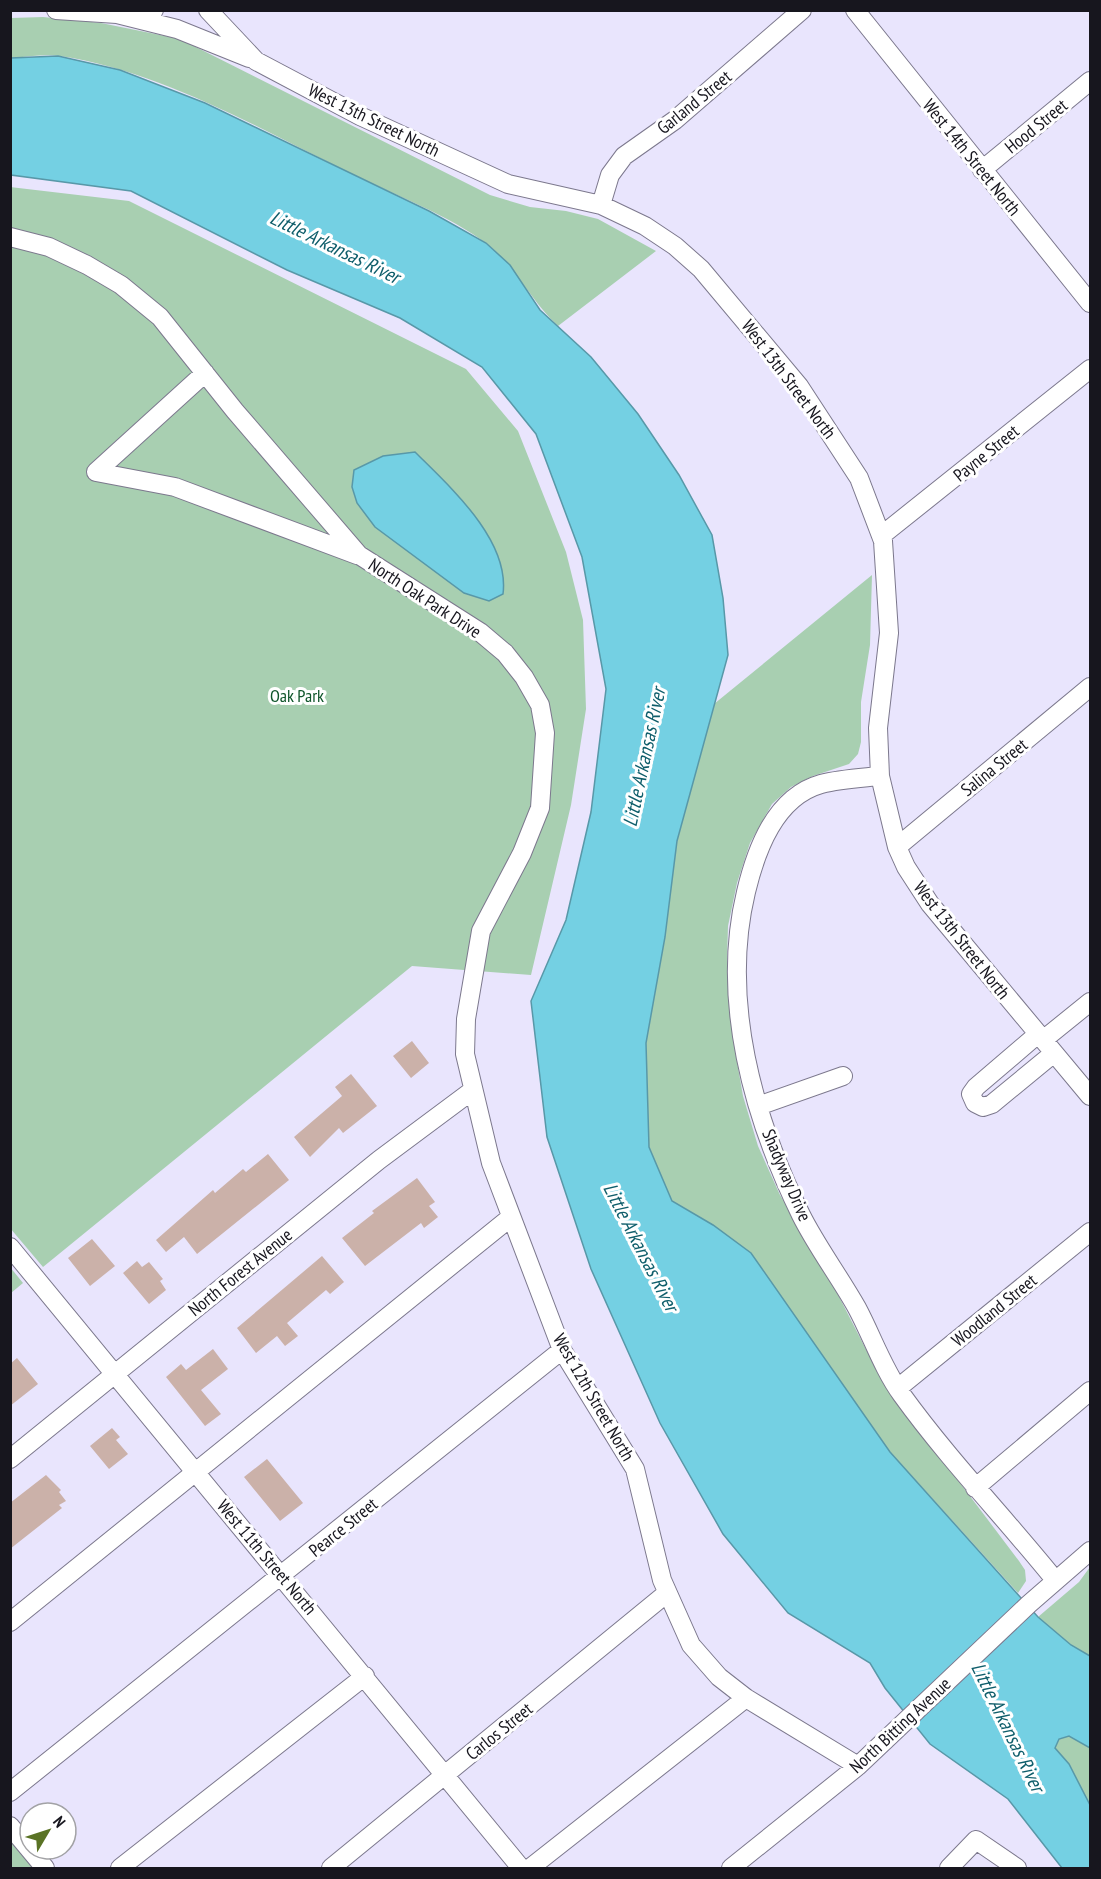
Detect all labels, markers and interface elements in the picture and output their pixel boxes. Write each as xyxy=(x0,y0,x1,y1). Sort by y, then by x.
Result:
street label: Garland Street xyxy=(652,65,736,139)
street label: West 13th Street North xyxy=(305,78,443,162)
street label: West 14th Street North xyxy=(918,94,1026,220)
street label: Hood Street xyxy=(1000,94,1072,158)
water label: Little Arkansas River xyxy=(266,204,406,291)
street label: West 13th Street North xyxy=(737,315,841,443)
street label: Payne Street xyxy=(948,419,1024,486)
street label: North Oak Park Drive xyxy=(364,553,486,643)
water label: Little Arkansas River xyxy=(617,683,672,829)
park label: Oak Park xyxy=(270,684,324,707)
street label: Salina Street xyxy=(956,733,1032,801)
street label: West 13th Street North xyxy=(909,876,1015,1004)
street label: Shadyway Drive xyxy=(757,1125,817,1225)
water label: Little Arkansas River xyxy=(597,1178,686,1318)
street label: North Forest Avenue xyxy=(183,1223,297,1321)
street label: Woodland Street xyxy=(947,1269,1041,1351)
street label: West 12th Street North xyxy=(548,1329,640,1465)
street label: Pearce Street xyxy=(304,1492,382,1562)
street label: West 11th Street North xyxy=(212,1495,322,1619)
water label: Little Arkansas River xyxy=(965,1658,1052,1798)
street label: North Bitting Avenue xyxy=(845,1672,955,1778)
street label: Carlos Street xyxy=(461,1697,537,1765)
north arrow xyxy=(18,1801,78,1861)
text: N xyxy=(49,1812,70,1831)

